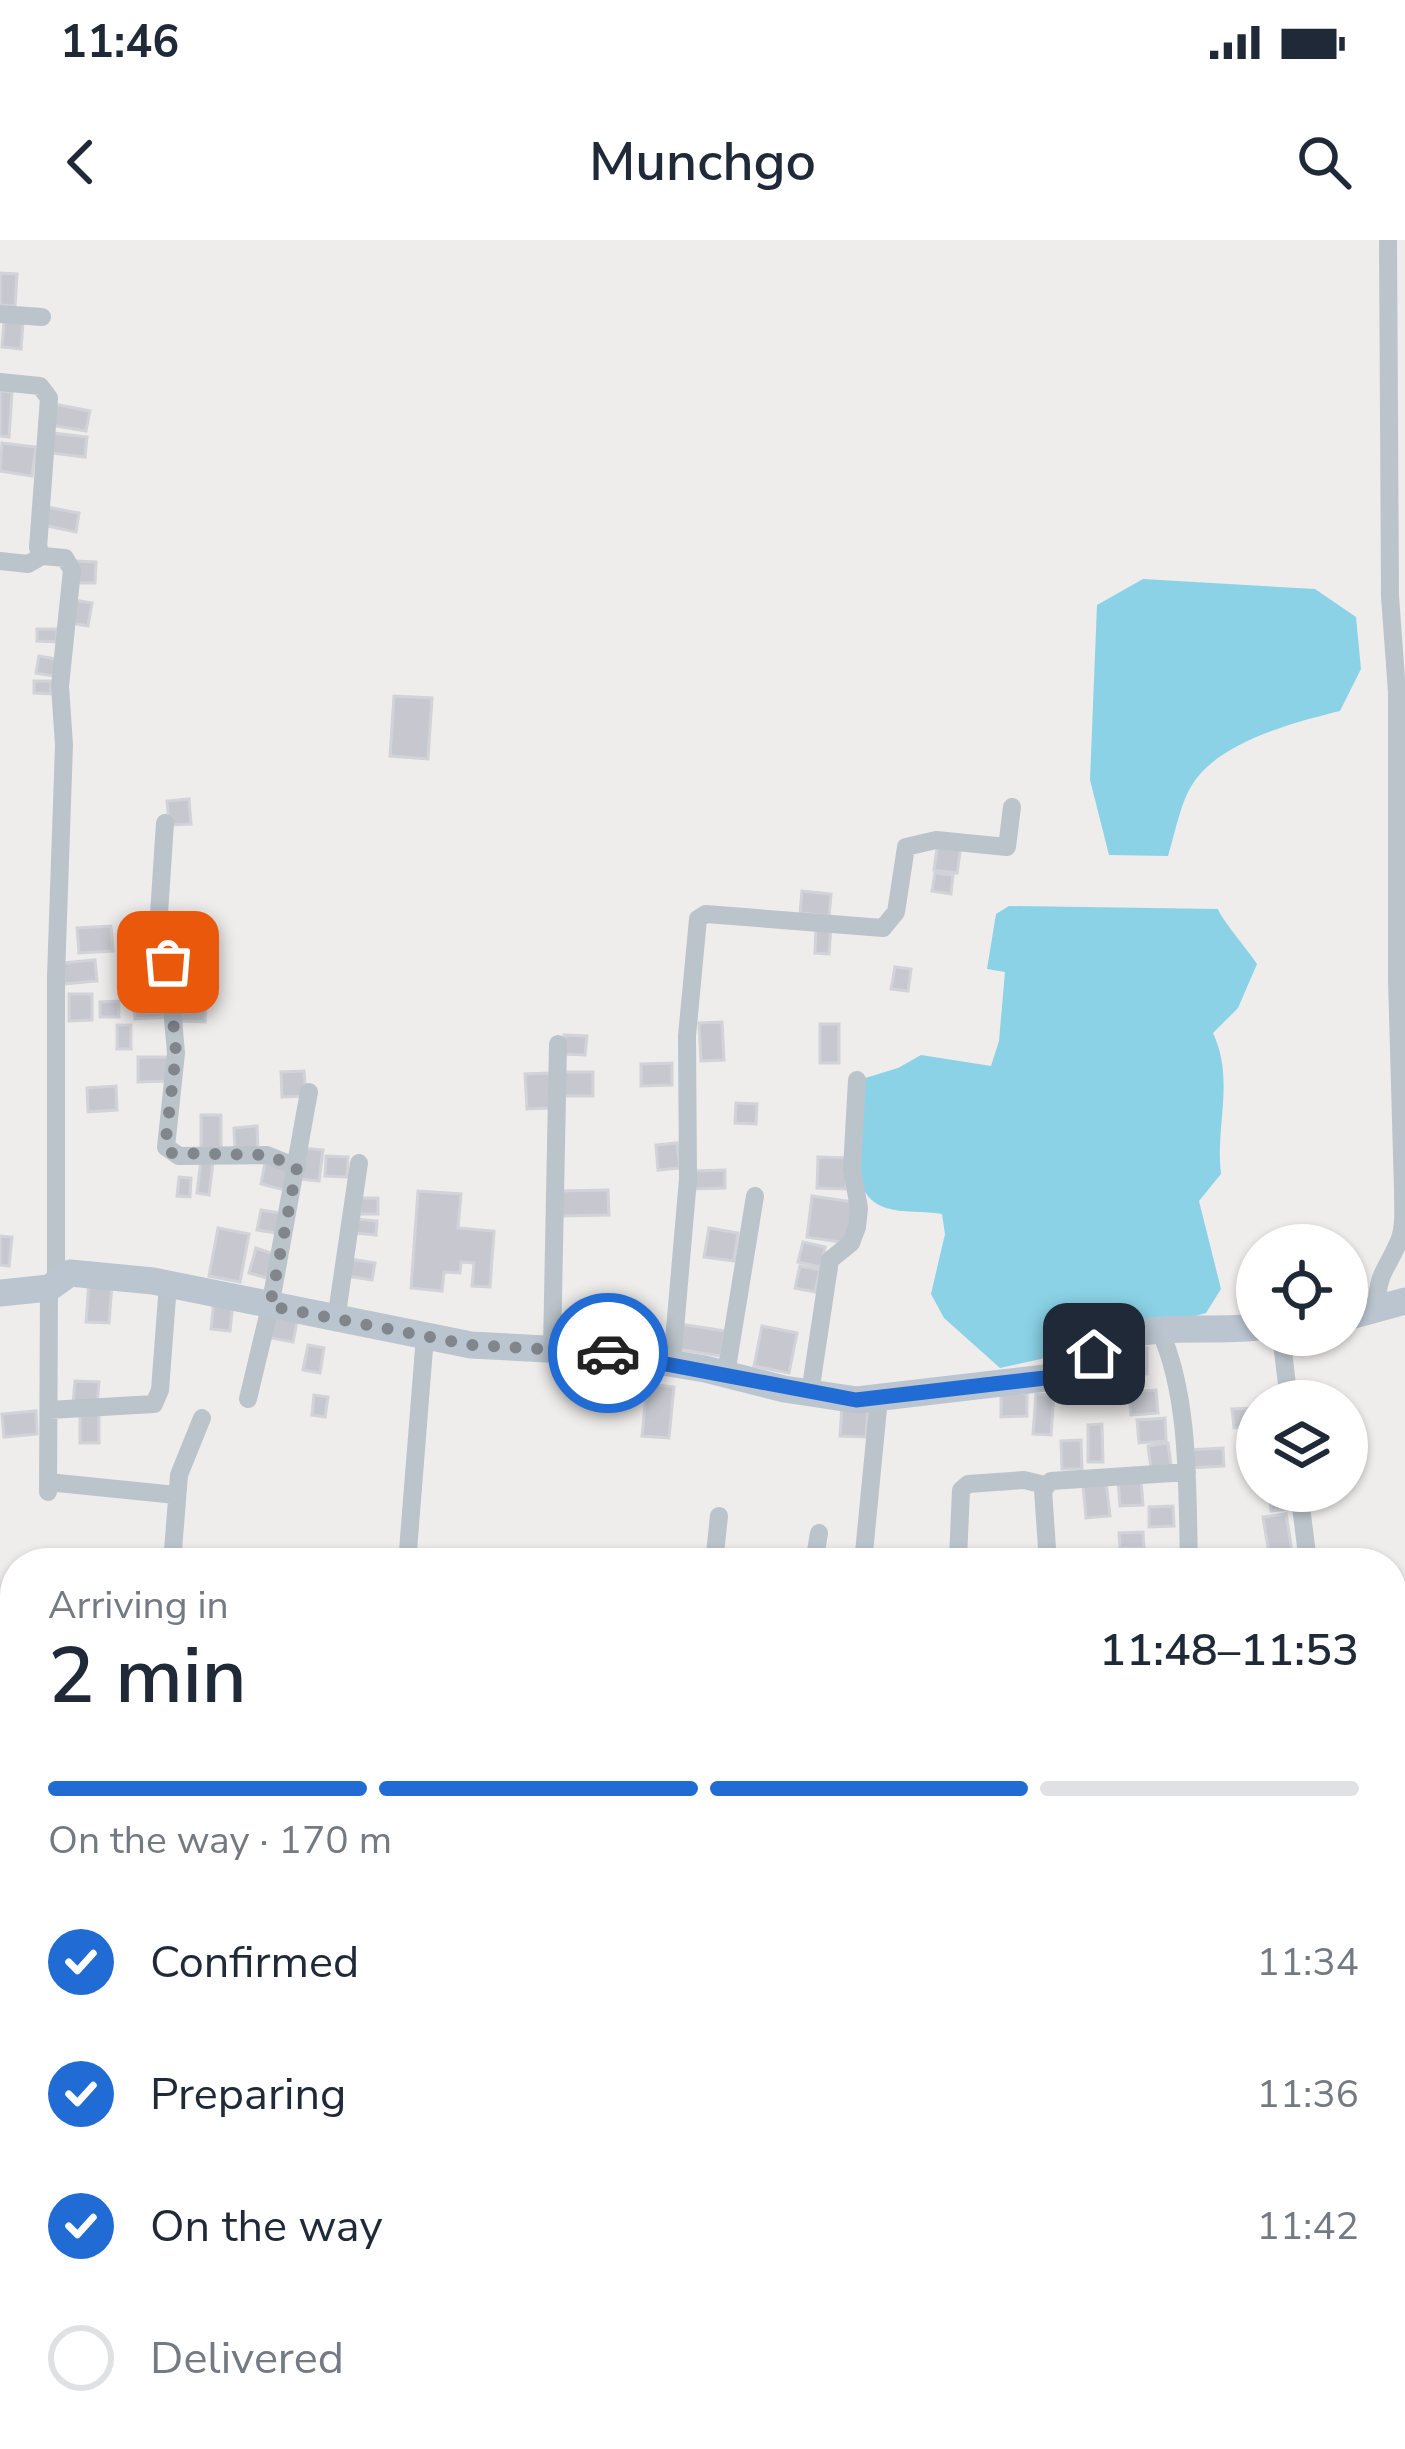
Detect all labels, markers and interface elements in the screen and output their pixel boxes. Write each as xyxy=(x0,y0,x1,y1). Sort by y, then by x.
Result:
text: 11:46 xyxy=(60,12,179,73)
text: Munchgo xyxy=(589,125,816,199)
icon: back xyxy=(48,129,114,195)
icon: search xyxy=(1291,129,1357,195)
pin xyxy=(117,911,219,1013)
icon: bag xyxy=(135,929,201,995)
map controls xyxy=(1236,1224,1368,1512)
button: locate xyxy=(1236,1224,1368,1356)
courier xyxy=(548,1293,668,1413)
pin xyxy=(1043,1303,1145,1405)
icon: car xyxy=(575,1320,641,1386)
icon: home xyxy=(1061,1321,1127,1387)
button: layers xyxy=(1236,1380,1368,1512)
text: Arriving in xyxy=(48,1579,229,1632)
text: 11:48–11:53 xyxy=(1099,1620,1359,1681)
text: 2 min xyxy=(48,1623,247,1730)
text: On the way · 170 m xyxy=(48,1814,392,1867)
icon: check xyxy=(48,1929,114,1995)
text: Confirmed xyxy=(150,1932,359,1993)
text: 11:34 xyxy=(1257,1936,1359,1989)
icon: check xyxy=(48,2061,114,2127)
text: Preparing xyxy=(150,2064,346,2125)
text: 11:36 xyxy=(1257,2068,1359,2121)
icon: check xyxy=(48,2193,114,2259)
text: On the way xyxy=(150,2196,383,2257)
text: 11:42 xyxy=(1257,2200,1359,2253)
text: Delivered xyxy=(150,2328,344,2389)

